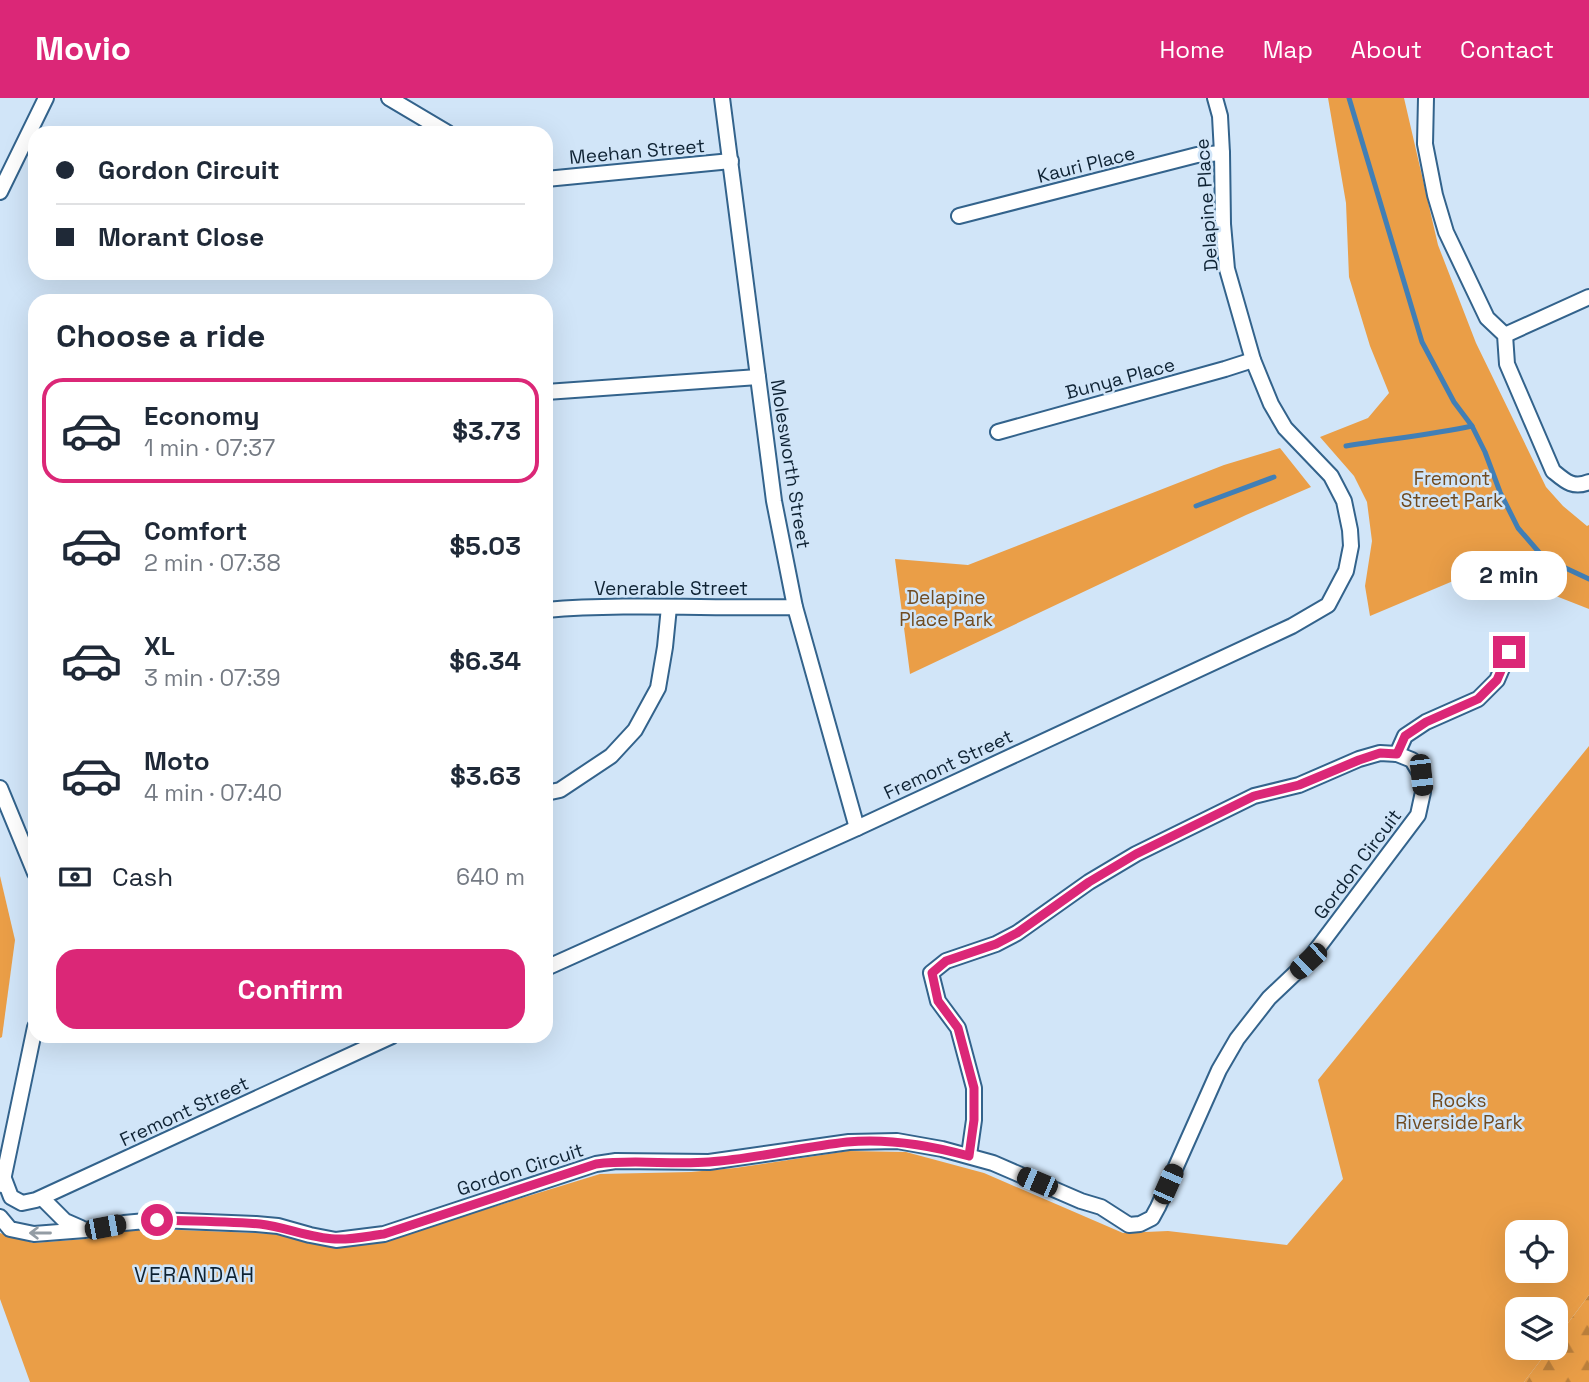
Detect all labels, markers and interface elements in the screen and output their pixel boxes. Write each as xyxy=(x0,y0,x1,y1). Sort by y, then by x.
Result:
text: Movio xyxy=(35,28,131,70)
text: Home xyxy=(1159,34,1225,65)
text: Map xyxy=(1263,34,1313,65)
text: About xyxy=(1351,34,1422,65)
text: Contact xyxy=(1460,34,1554,65)
street label: Meehan Street xyxy=(568,133,706,170)
street label: Delapine Place xyxy=(1189,138,1224,272)
street label: Kauri Place xyxy=(1035,140,1138,189)
text: Gordon Circuit xyxy=(98,153,280,187)
text: Morant Close xyxy=(98,220,264,254)
text: Choose a ride xyxy=(56,316,266,356)
street label: Bunya Place xyxy=(1063,352,1178,405)
street label: Molesworth Street xyxy=(765,378,816,551)
icon: car xyxy=(60,399,123,462)
text: Economy xyxy=(144,399,260,433)
text: $3.73 xyxy=(452,414,521,448)
text: 1 min · 07:37 xyxy=(144,433,275,463)
park label: Fremont Street Park xyxy=(1401,466,1503,513)
icon: car xyxy=(60,514,123,577)
text: Comfort xyxy=(144,514,247,548)
text: $5.03 xyxy=(450,529,521,563)
text: 2 min · 07:38 xyxy=(144,548,281,578)
callout: 2 min xyxy=(1451,550,1567,600)
text: 2 min xyxy=(1479,560,1539,590)
street label: Venerable Street xyxy=(594,576,748,601)
park label: Delapine Place Park xyxy=(899,585,993,632)
icon: car xyxy=(60,629,123,692)
text: XL xyxy=(144,629,175,663)
route end xyxy=(1493,636,1525,668)
text: $6.34 xyxy=(449,644,521,678)
text: 3 min · 07:39 xyxy=(144,663,281,693)
street label: Fremont Street xyxy=(880,724,1017,805)
icon: car xyxy=(60,744,123,807)
text: Moto xyxy=(144,744,210,778)
car xyxy=(1409,753,1434,797)
text: $3.63 xyxy=(450,759,521,793)
text: 4 min · 07:40 xyxy=(144,778,282,808)
street label: Gordon Circuit xyxy=(1308,804,1407,924)
icon: cash xyxy=(56,858,94,896)
text: Cash xyxy=(112,860,173,894)
text: 640 m xyxy=(456,862,525,892)
car xyxy=(1286,939,1331,983)
button: Confirm xyxy=(56,949,525,1029)
street label: Fremont Street xyxy=(116,1071,253,1152)
park label: Rocks Riverside Park xyxy=(1395,1088,1523,1135)
street label: Gordon Circuit xyxy=(454,1137,587,1202)
car xyxy=(1150,1161,1187,1207)
car xyxy=(1014,1164,1061,1200)
route start xyxy=(141,1204,173,1236)
car xyxy=(83,1213,128,1241)
map controls xyxy=(1505,1220,1568,1360)
button: locate xyxy=(1505,1220,1568,1283)
one-way arrow xyxy=(28,1226,51,1239)
district label: VERANDAH xyxy=(134,1261,256,1288)
button: layers xyxy=(1505,1297,1568,1360)

